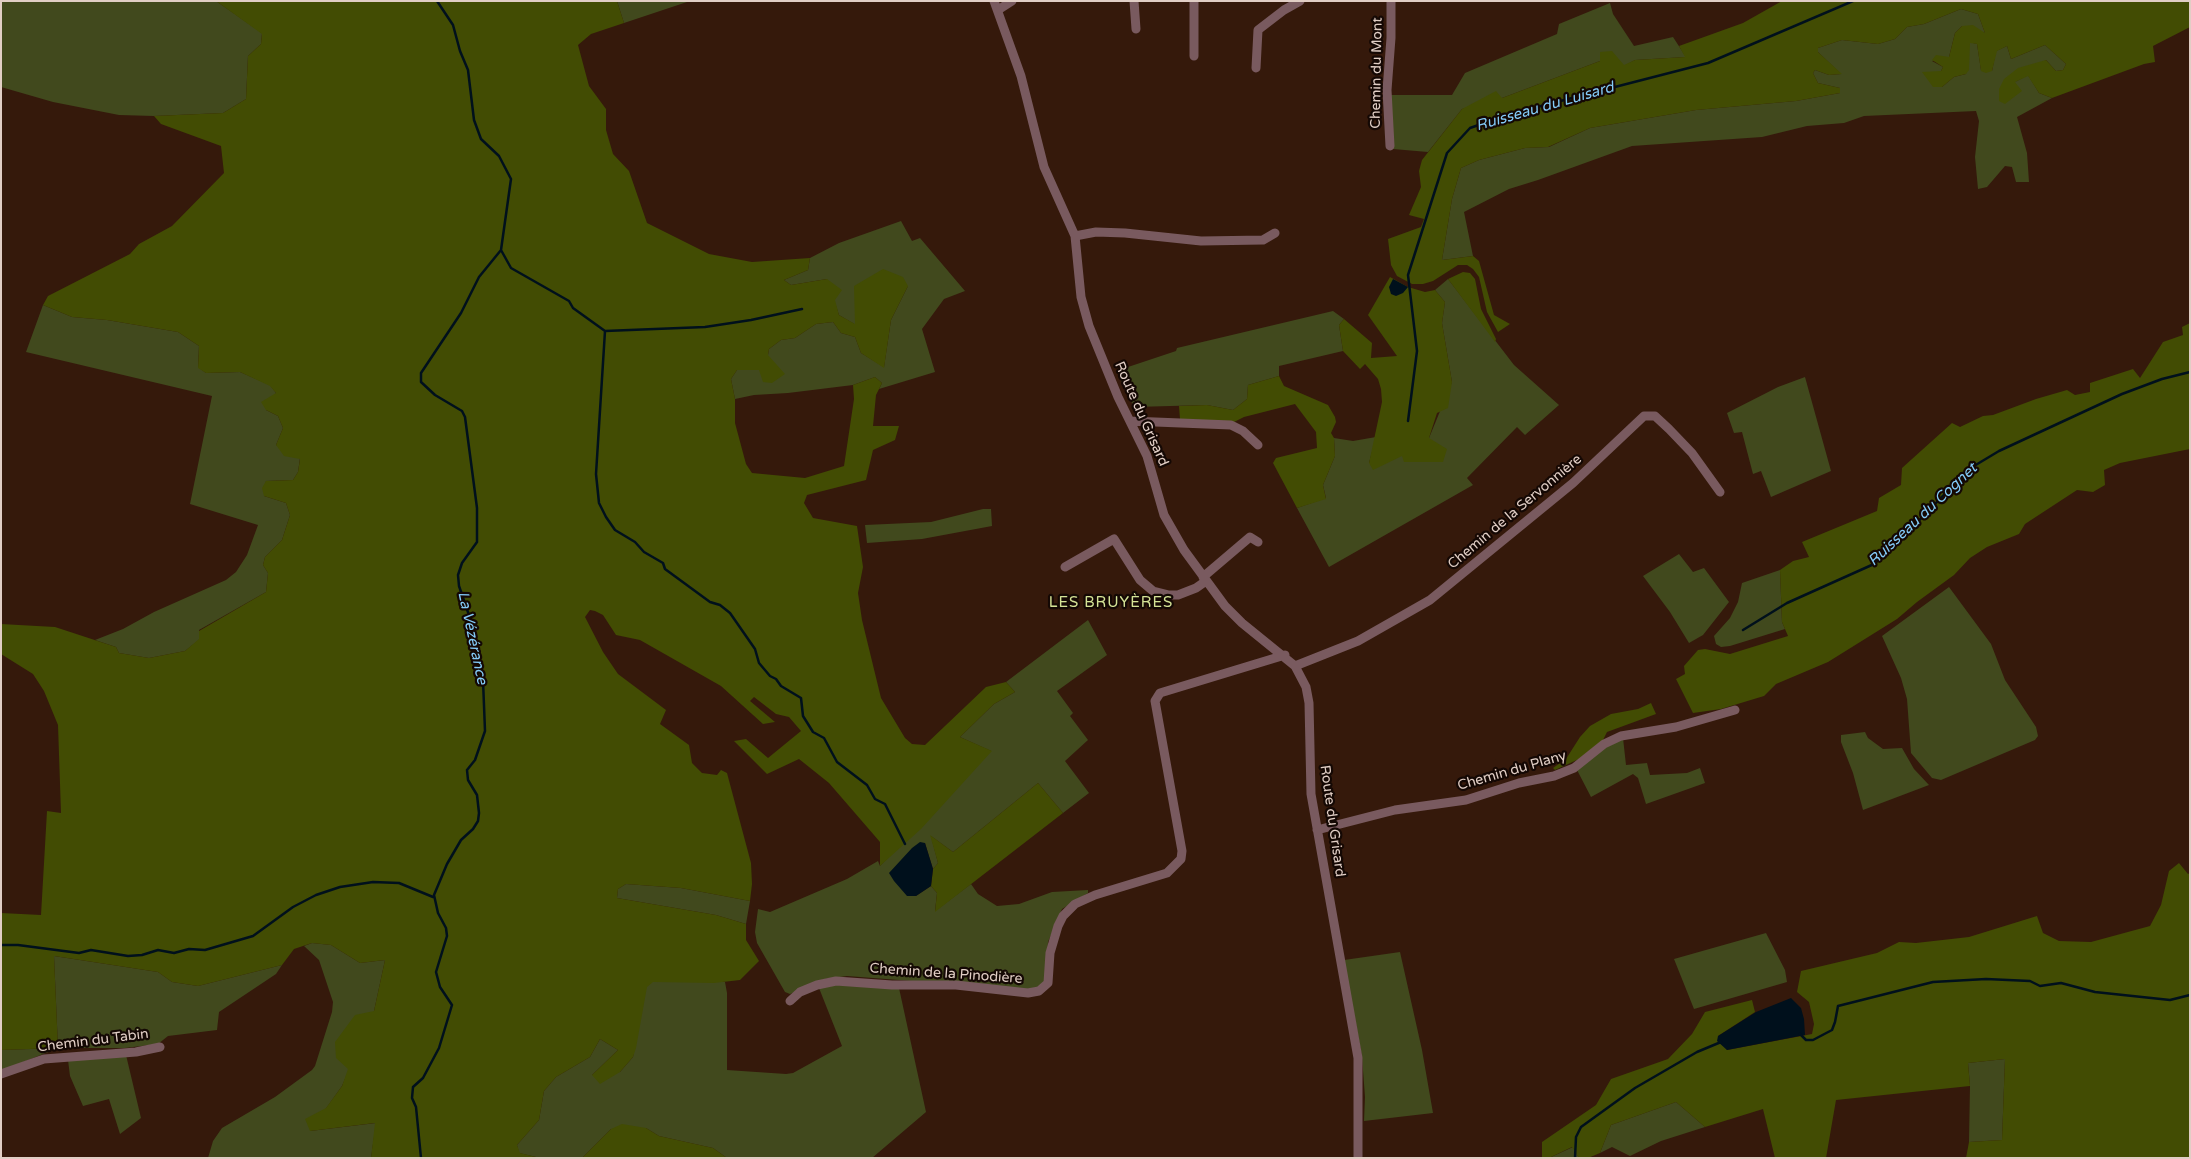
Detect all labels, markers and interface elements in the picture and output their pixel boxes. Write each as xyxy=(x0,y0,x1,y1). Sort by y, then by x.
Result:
street label: Chemin du Mont xyxy=(1368,17,1386,129)
water label: Ruisseau du Luisard xyxy=(1474,79,1616,135)
street label: Route du Grisard xyxy=(1110,359,1172,469)
street label: Chemin de la Servonnière xyxy=(1445,451,1585,573)
water label: Ruisseau du Cognet xyxy=(1865,460,1981,570)
water label: La Vézérance xyxy=(453,590,491,686)
district label: LES BRUYÈRES xyxy=(1047,594,1175,612)
street label: Chemin du Plany xyxy=(1456,747,1568,795)
street label: Route du Grisard xyxy=(1316,764,1348,878)
street label: Chemin de la Pinodière xyxy=(869,960,1023,988)
street label: Chemin du Tabin xyxy=(36,1026,150,1056)

